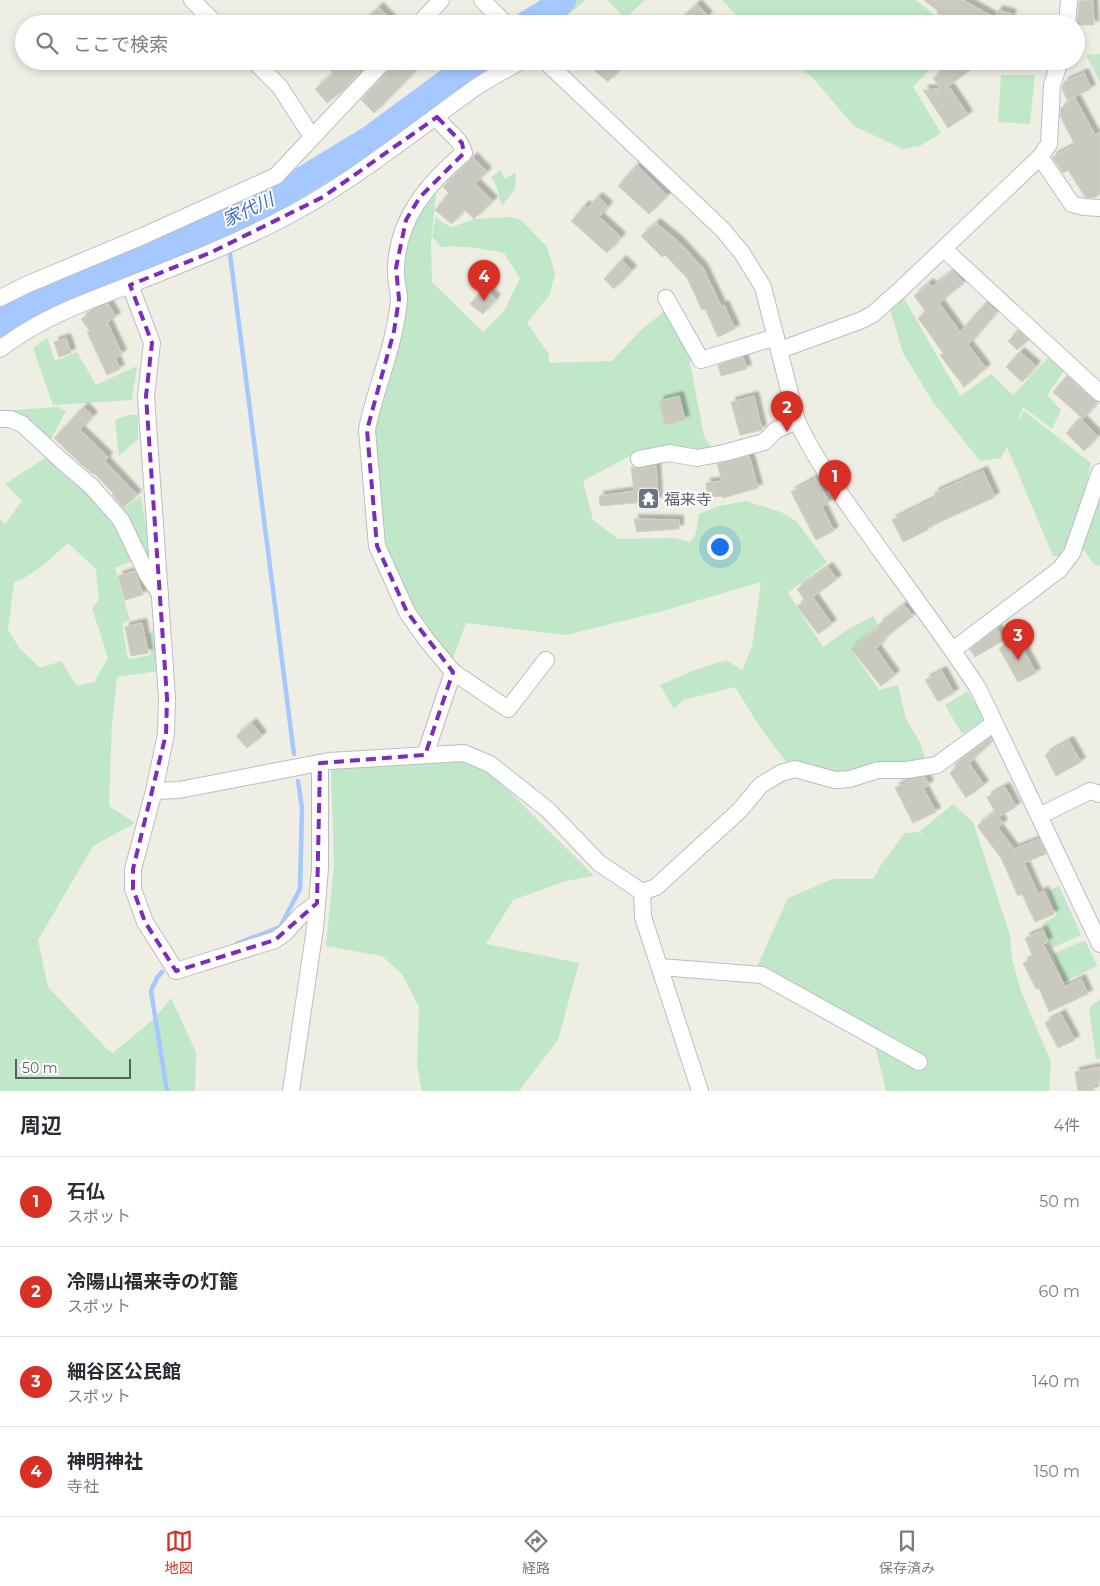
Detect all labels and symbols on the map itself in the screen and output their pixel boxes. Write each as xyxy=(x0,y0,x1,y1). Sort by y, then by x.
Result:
water label: 家代川 xyxy=(219,188,279,231)
pin: 4 xyxy=(468,260,500,301)
pin: 2 xyxy=(771,391,803,432)
pin: 1 xyxy=(819,460,851,501)
temple icon: 福来寺 xyxy=(636,487,660,511)
place label: 福来寺 xyxy=(664,490,712,509)
your location xyxy=(707,534,733,560)
pin: 3 xyxy=(1002,619,1034,660)
scale bar xyxy=(15,1056,131,1079)

